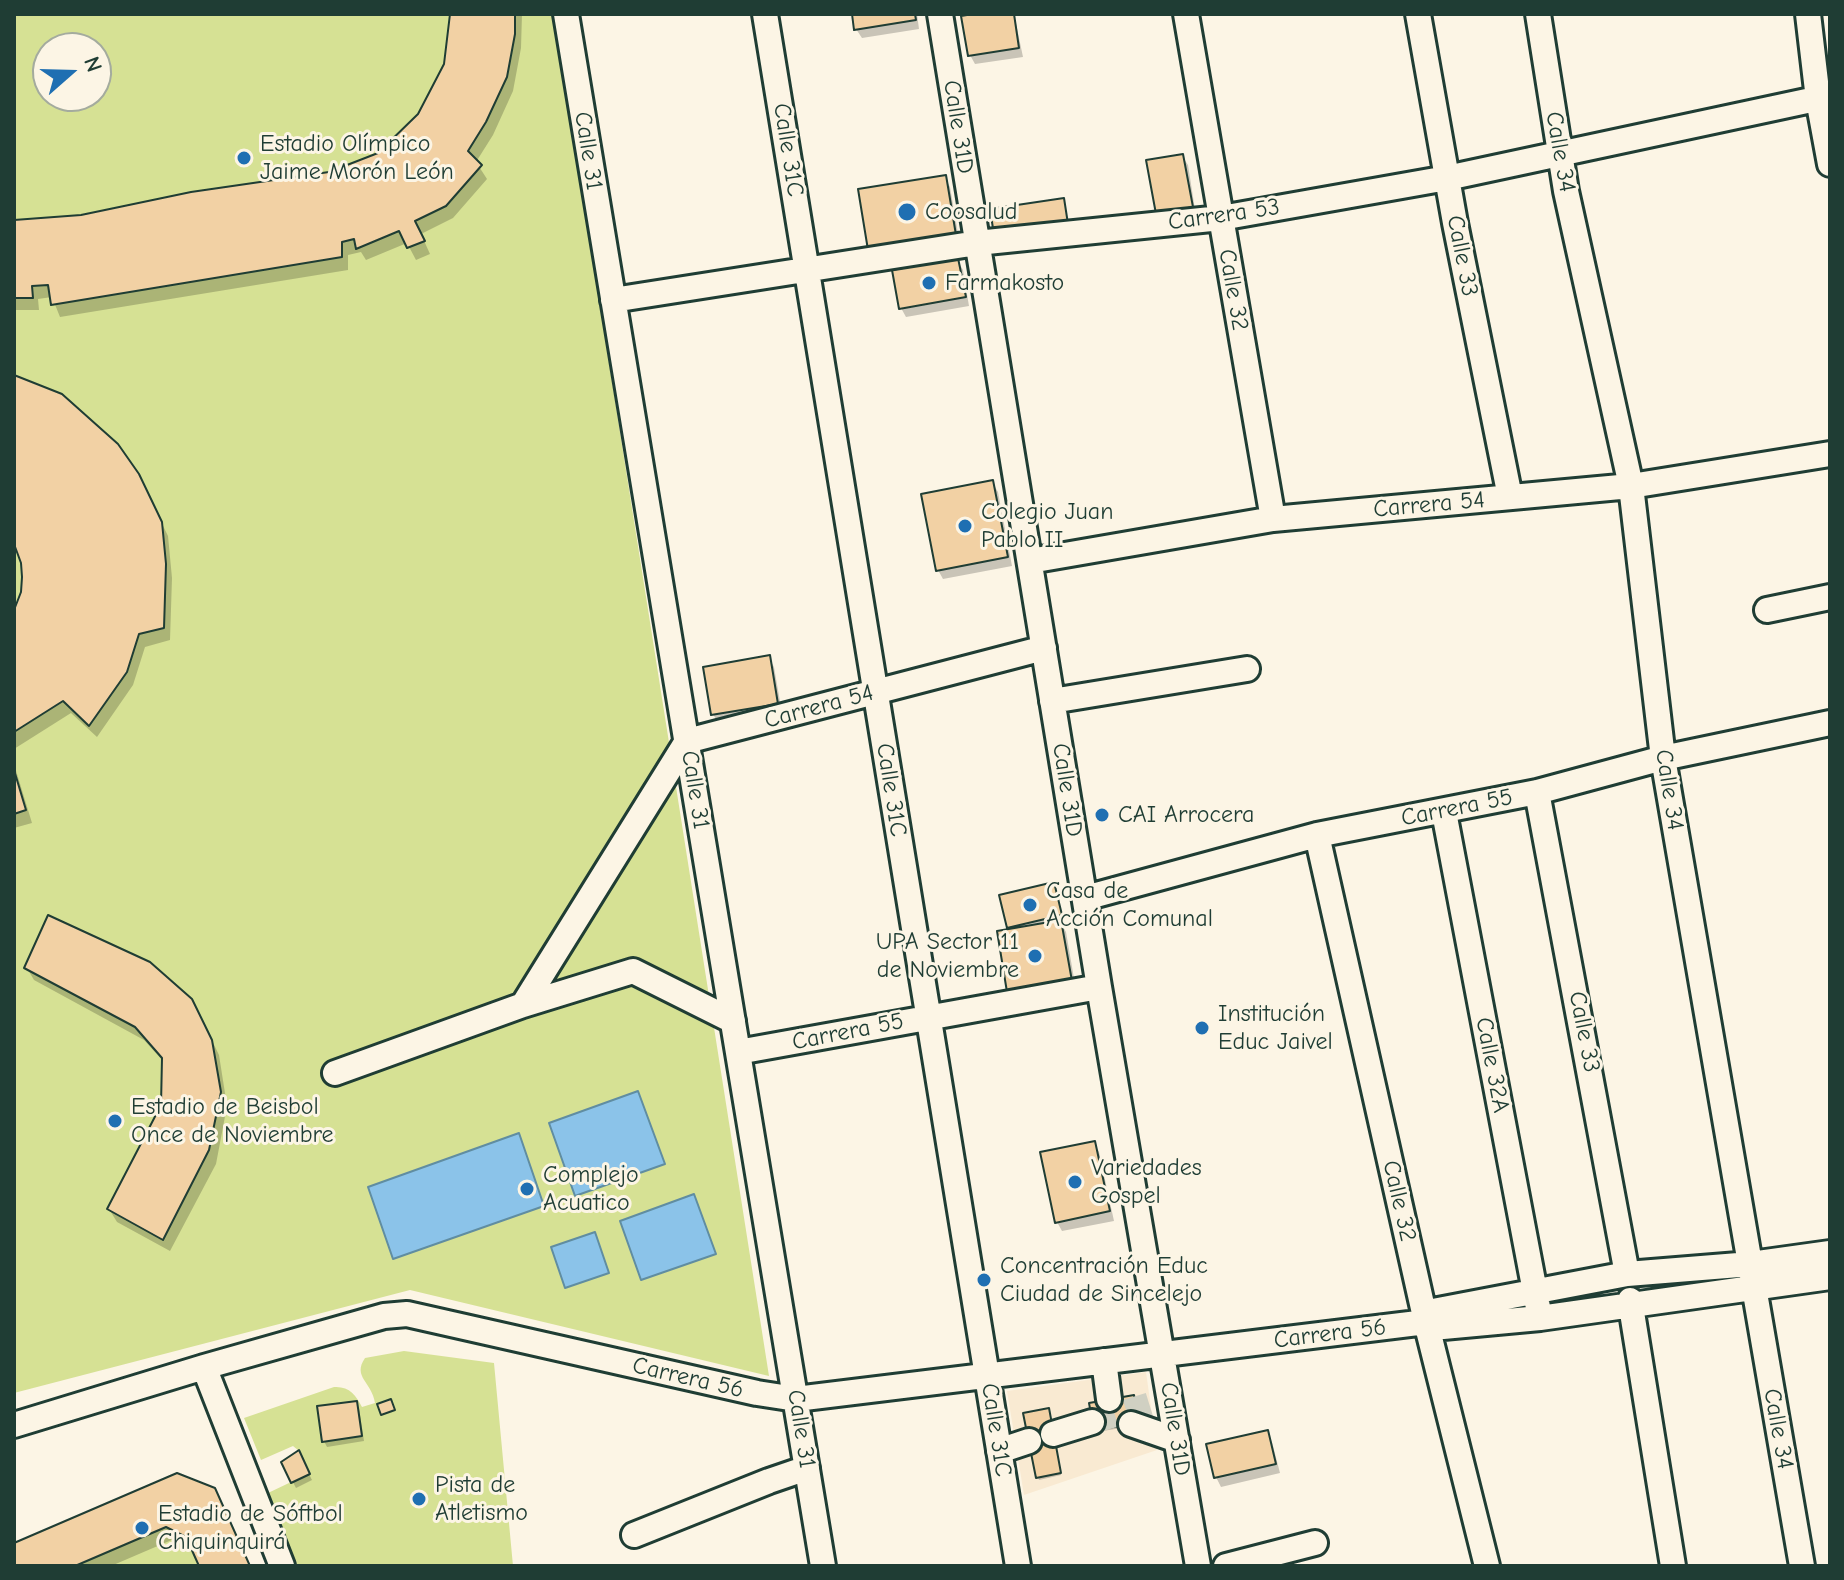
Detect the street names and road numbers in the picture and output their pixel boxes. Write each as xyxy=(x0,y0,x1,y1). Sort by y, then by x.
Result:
street label: Calle 31D xyxy=(936,78,980,176)
street label: Calle 31C xyxy=(766,101,810,199)
street label: Calle 34 xyxy=(1539,109,1581,195)
street label: Calle 31 xyxy=(568,110,608,192)
street label: Carrera 53 xyxy=(1166,193,1282,237)
street label: Calle 33 xyxy=(1440,213,1484,299)
street label: Calle 32 xyxy=(1212,247,1254,333)
street label: Carrera 54 xyxy=(1372,486,1486,524)
street label: Carrera 54 xyxy=(761,679,877,735)
street label: Calle 31C xyxy=(869,741,913,839)
street label: Calle 31D xyxy=(1045,741,1089,839)
street label: Calle 34 xyxy=(1648,748,1690,832)
street label: Calle 31 xyxy=(675,749,715,831)
street label: Carrera 55 xyxy=(1399,783,1515,833)
street label: Calle 33 xyxy=(1562,989,1606,1075)
street label: Carrera 55 xyxy=(790,1007,906,1057)
street label: Calle 32A xyxy=(1469,1015,1515,1115)
street label: Calle 32 xyxy=(1376,1158,1422,1244)
street label: Carrera 56 xyxy=(1272,1313,1388,1355)
street label: Carrera 56 xyxy=(630,1351,746,1405)
street label: Calle 31D xyxy=(1153,1380,1197,1478)
street label: Calle 31C xyxy=(974,1381,1018,1479)
street label: Calle 34 xyxy=(1757,1386,1799,1472)
street label: Calle 31 xyxy=(781,1388,821,1470)

